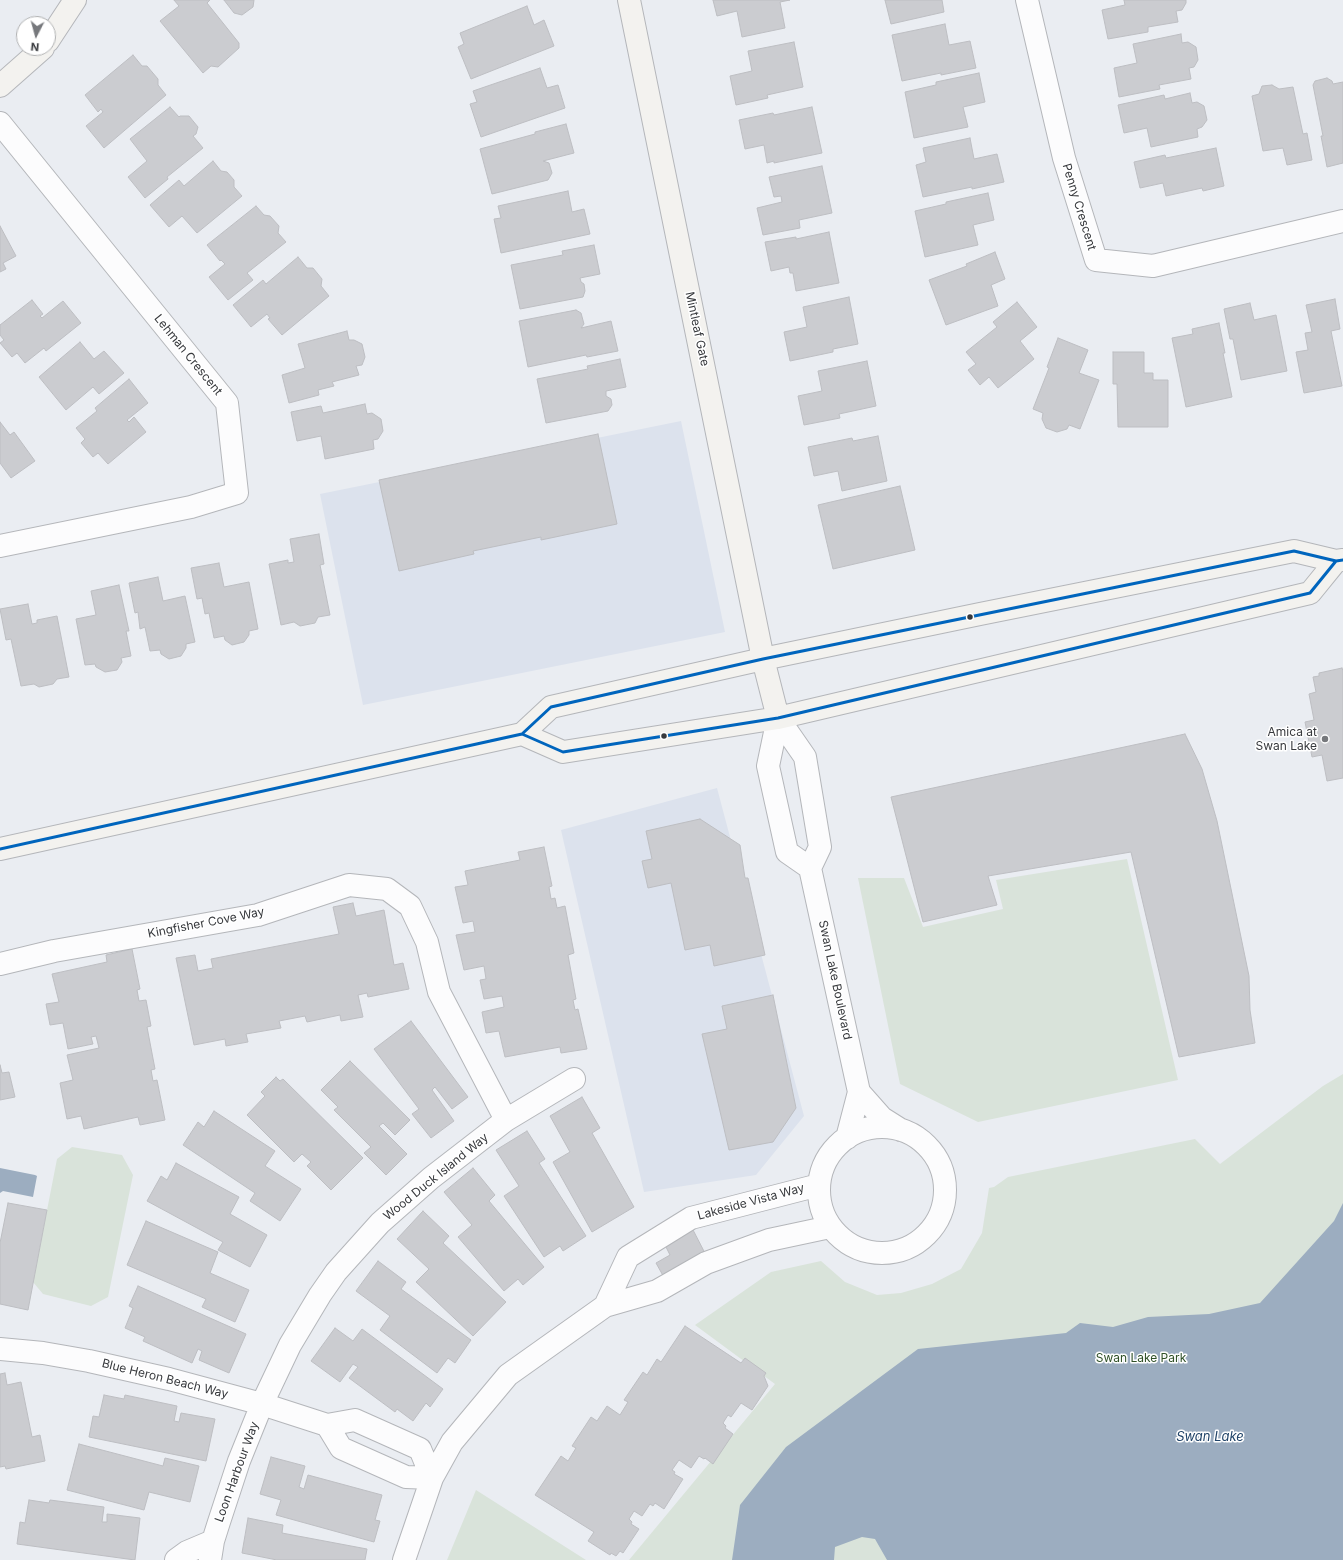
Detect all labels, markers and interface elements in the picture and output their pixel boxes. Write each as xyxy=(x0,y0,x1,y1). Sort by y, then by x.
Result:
north arrow xyxy=(16,16,56,56)
text: N xyxy=(30,40,40,54)
street label: Penny Crescent xyxy=(1059,162,1099,252)
street label: Mintleaf Gate xyxy=(682,290,712,368)
street label: Lehman Crescent xyxy=(151,312,225,398)
unlabelled marker xyxy=(965,612,975,622)
place label: Amica at Swan Lake xyxy=(1255,725,1317,753)
unlabelled marker xyxy=(659,731,669,741)
marker: Amica at Swan Lake xyxy=(1320,734,1330,744)
street label: Kingfisher Cove Way xyxy=(147,905,265,941)
street label: Swan Lake Boulevard xyxy=(815,919,855,1041)
street label: Wood Duck Island Way xyxy=(381,1130,491,1224)
street label: Lakeside Vista Way xyxy=(696,1181,806,1223)
park label: Swan Lake Park xyxy=(1096,1351,1186,1365)
street label: Blue Heron Beach Way xyxy=(100,1356,230,1402)
street label: Loon Harbour Way xyxy=(212,1420,262,1524)
water label: Swan Lake xyxy=(1176,1429,1244,1445)

